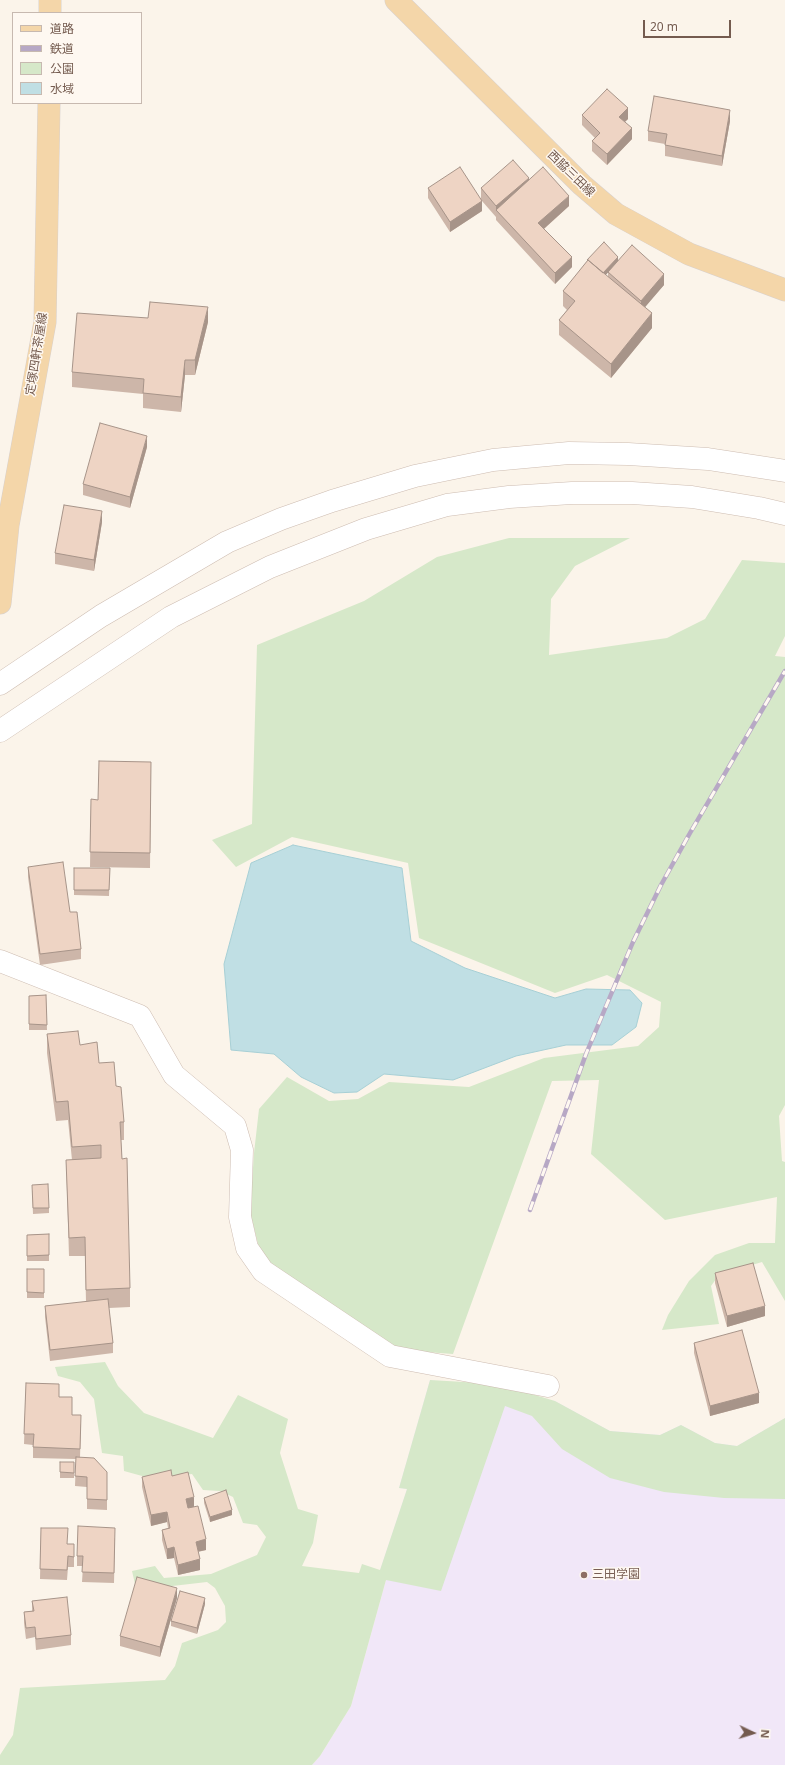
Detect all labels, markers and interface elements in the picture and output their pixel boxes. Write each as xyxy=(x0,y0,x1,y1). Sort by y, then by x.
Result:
legend xyxy=(12,12,142,104)
scale bar xyxy=(645,12,733,38)
text: 20 m xyxy=(650,18,678,35)
text: 道路 xyxy=(50,20,74,37)
text: 鉄道 xyxy=(50,40,74,57)
text: 公園 xyxy=(50,60,74,77)
text: 水域 xyxy=(50,80,74,97)
street label: 西脇三田線 xyxy=(544,148,598,200)
street label: 定塚四軒茶屋線 xyxy=(23,311,51,397)
place label: 三田学園 xyxy=(592,1568,640,1582)
marker: 三田学園 xyxy=(579,1570,589,1580)
north arrow xyxy=(733,1713,773,1753)
text: N xyxy=(758,1729,773,1739)

